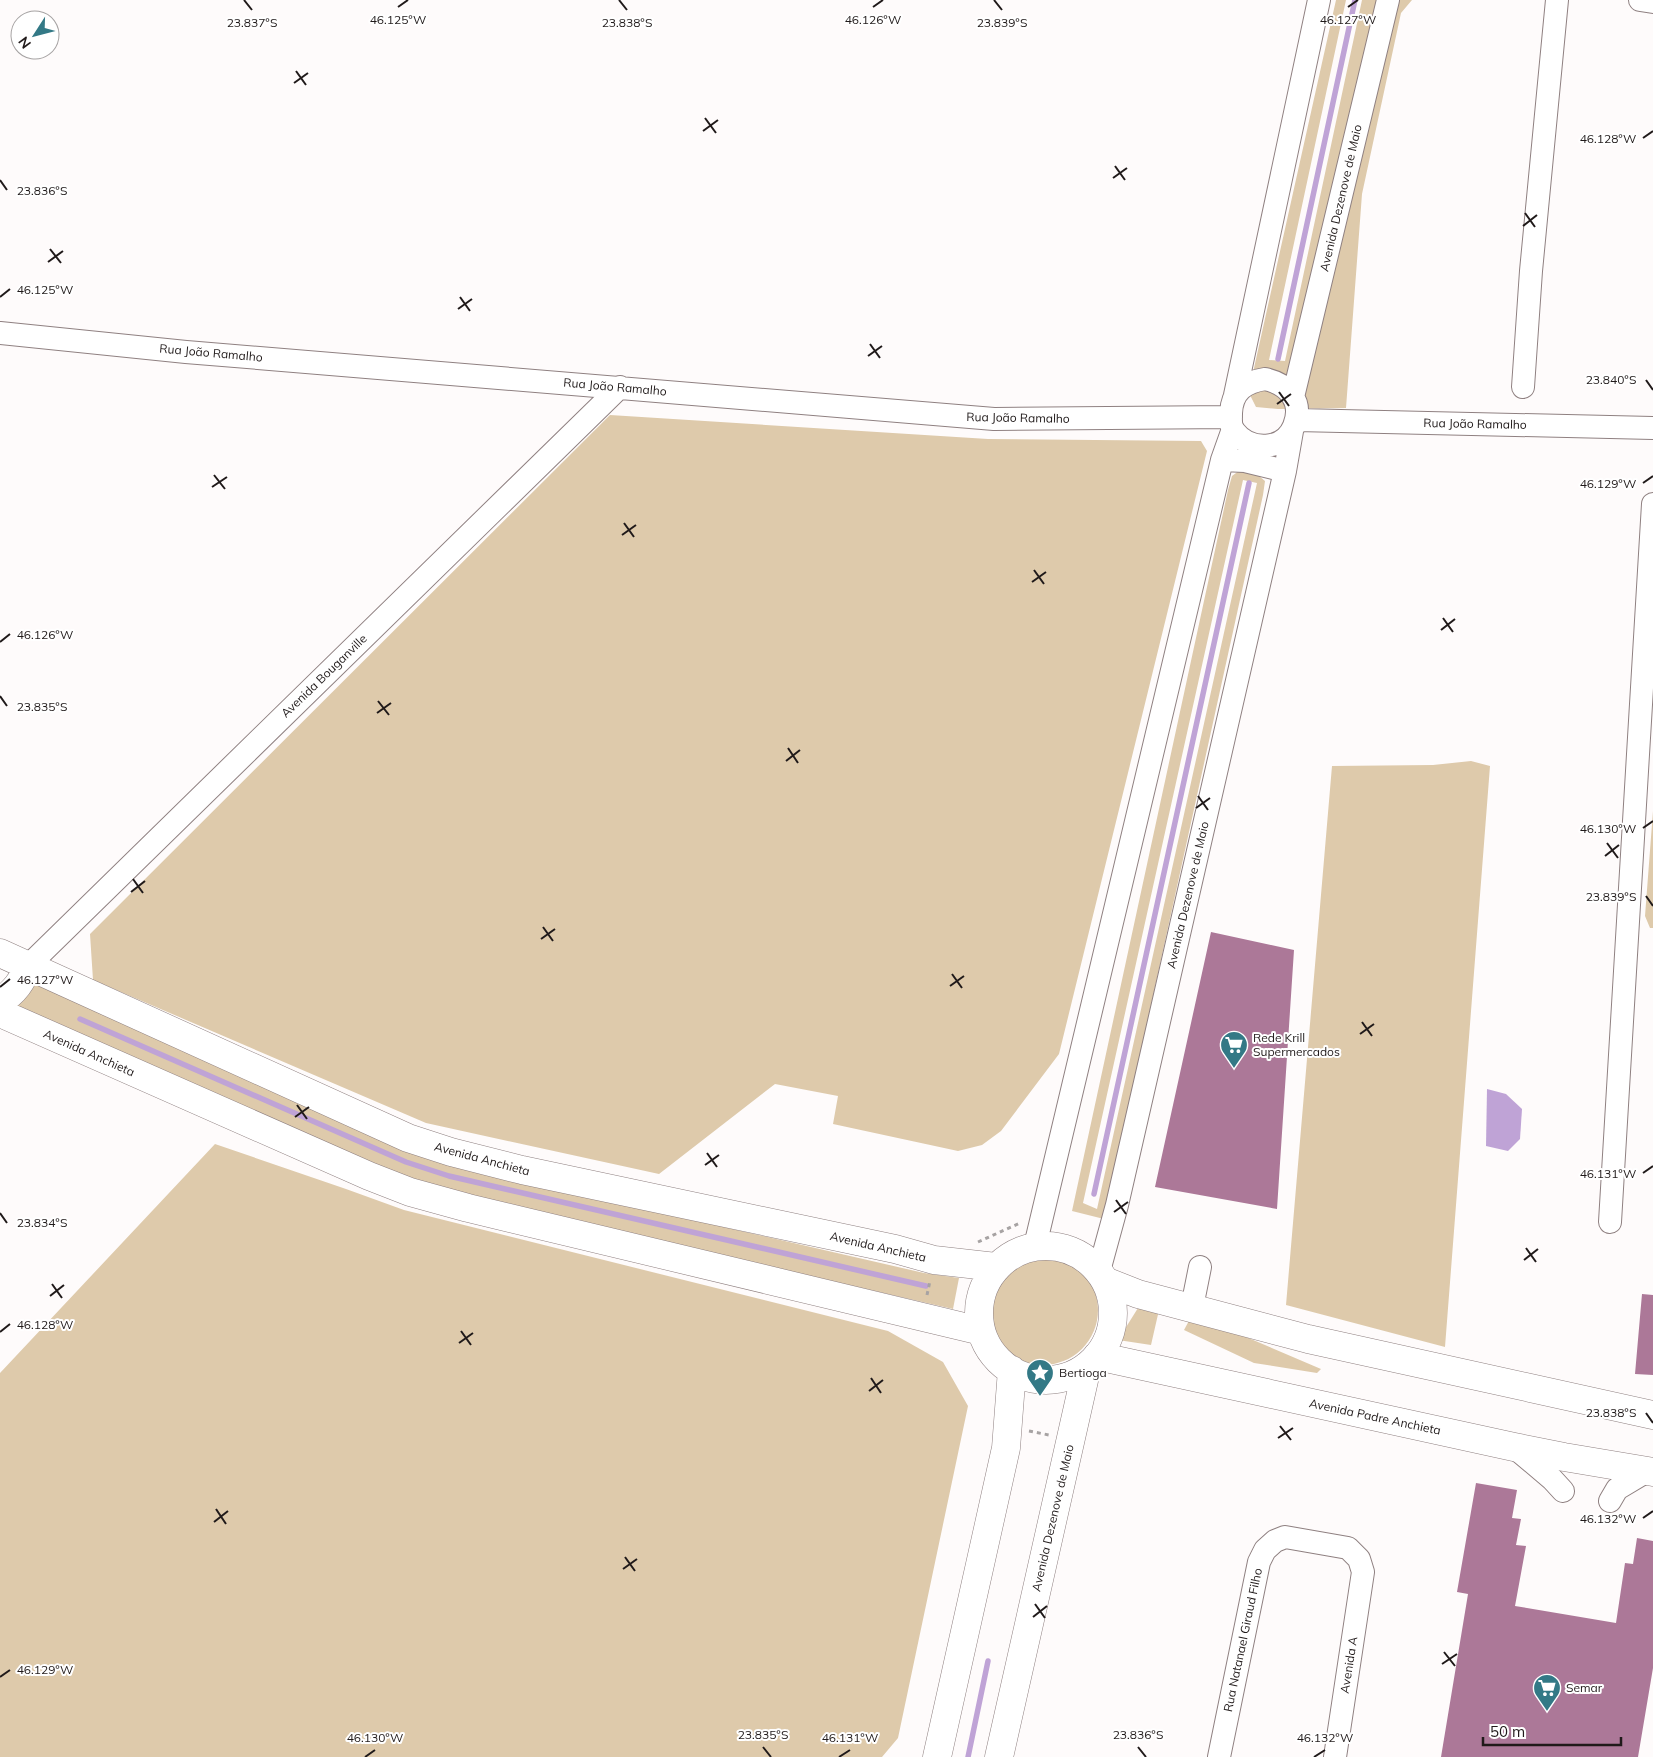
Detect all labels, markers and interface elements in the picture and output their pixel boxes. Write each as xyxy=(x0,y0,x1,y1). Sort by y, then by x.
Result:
north arrow xyxy=(10,10,60,60)
text: 46.125°W xyxy=(370,12,426,27)
text: 46.126°W xyxy=(845,12,901,27)
text: 46.127°W xyxy=(1320,12,1376,27)
text: 23.837°S xyxy=(227,15,277,30)
text: 23.838°S xyxy=(602,15,652,30)
text: 23.839°S xyxy=(977,15,1027,30)
text: N xyxy=(14,33,35,52)
street label: Avenida Dezenove de Maio xyxy=(1316,123,1365,273)
text: 46.128°W xyxy=(1580,131,1636,146)
text: 23.836°S xyxy=(17,183,67,198)
text: 46.125°W xyxy=(17,282,73,297)
street label: Rua João Ramalho xyxy=(159,341,263,364)
text: 23.840°S xyxy=(1586,372,1636,387)
street label: Rua João Ramalho xyxy=(563,375,667,398)
street label: Rua João Ramalho xyxy=(966,409,1070,426)
street label: Rua João Ramalho xyxy=(1423,415,1527,432)
text: 46.129°W xyxy=(1580,476,1636,491)
text: 46.126°W xyxy=(17,627,73,642)
street label: Avenida Bouganville xyxy=(278,631,370,720)
text: 23.835°S xyxy=(17,699,67,714)
street label: Avenida Dezenove de Maio xyxy=(1163,820,1212,970)
text: 46.130°W xyxy=(1580,821,1636,836)
text: 23.839°S xyxy=(1586,889,1636,904)
text: 46.127°W xyxy=(17,972,73,987)
street label: Avenida Anchieta xyxy=(41,1026,137,1079)
supermarket icon: Rede Krill Supermercados xyxy=(1219,1030,1249,1069)
place label: Rede Krill Supermercados xyxy=(1253,1030,1340,1059)
street label: Avenida Anchieta xyxy=(433,1139,532,1178)
text: 46.131°W xyxy=(1580,1166,1636,1181)
text: 23.834°S xyxy=(17,1215,67,1230)
street label: Avenida Anchieta xyxy=(829,1228,928,1265)
text: 46.128°W xyxy=(17,1317,73,1332)
place icon: Bertioga xyxy=(1025,1358,1055,1397)
place label: Bertioga xyxy=(1059,1365,1107,1380)
street label: Avenida Padre Anchieta xyxy=(1308,1395,1442,1438)
text: 23.838°S xyxy=(1586,1405,1636,1420)
street label: Avenida Dezenove de Maio xyxy=(1028,1443,1077,1593)
text: 46.132°W xyxy=(1580,1511,1636,1526)
street label: Rua Natanael Giraud Filho xyxy=(1220,1566,1265,1713)
street label: Avenida A xyxy=(1337,1635,1360,1695)
text: 46.129°W xyxy=(17,1662,73,1677)
supermarket icon: Semar xyxy=(1532,1673,1562,1712)
place label: Semar xyxy=(1566,1680,1603,1695)
scale bar xyxy=(1483,1714,1620,1746)
text: 50 m xyxy=(1490,1722,1525,1741)
text: 23.835°S xyxy=(738,1727,788,1742)
text: 23.836°S xyxy=(1113,1727,1163,1742)
text: 46.130°W xyxy=(347,1730,403,1745)
text: 46.131°W xyxy=(822,1730,878,1745)
text: 46.132°W xyxy=(1297,1730,1353,1745)

